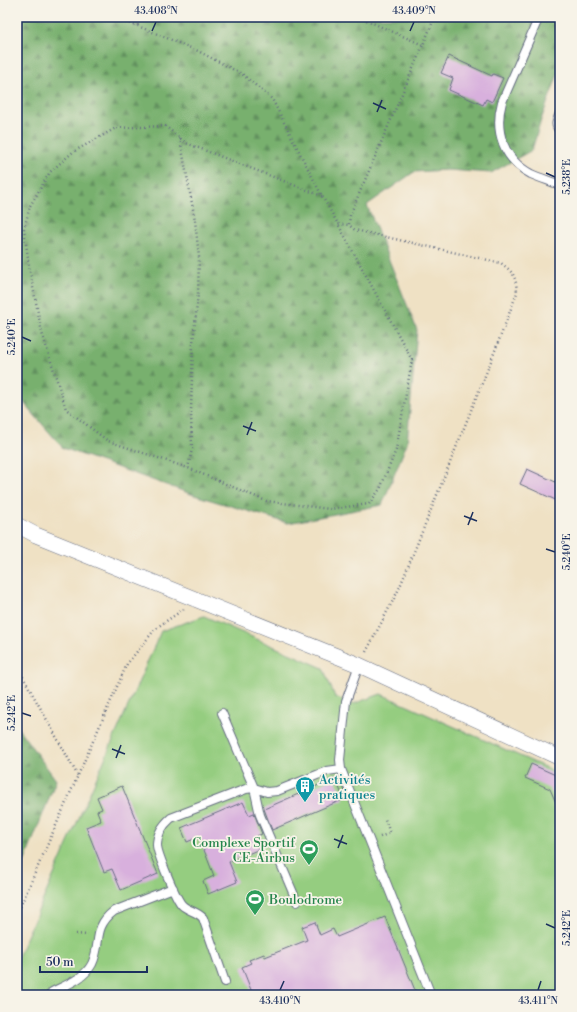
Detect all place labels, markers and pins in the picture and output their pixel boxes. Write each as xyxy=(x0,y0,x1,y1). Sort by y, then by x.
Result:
place label: Activités pratiques xyxy=(318,772,376,803)
building icon: Activités pratiques xyxy=(294,775,316,803)
place label: Complexe Sportif CE-Airbus xyxy=(192,835,296,866)
sports icon: Complexe Sportif CE-Airbus xyxy=(298,838,320,866)
sports icon: Boulodrome xyxy=(244,888,266,916)
place label: Boulodrome xyxy=(268,892,343,908)

